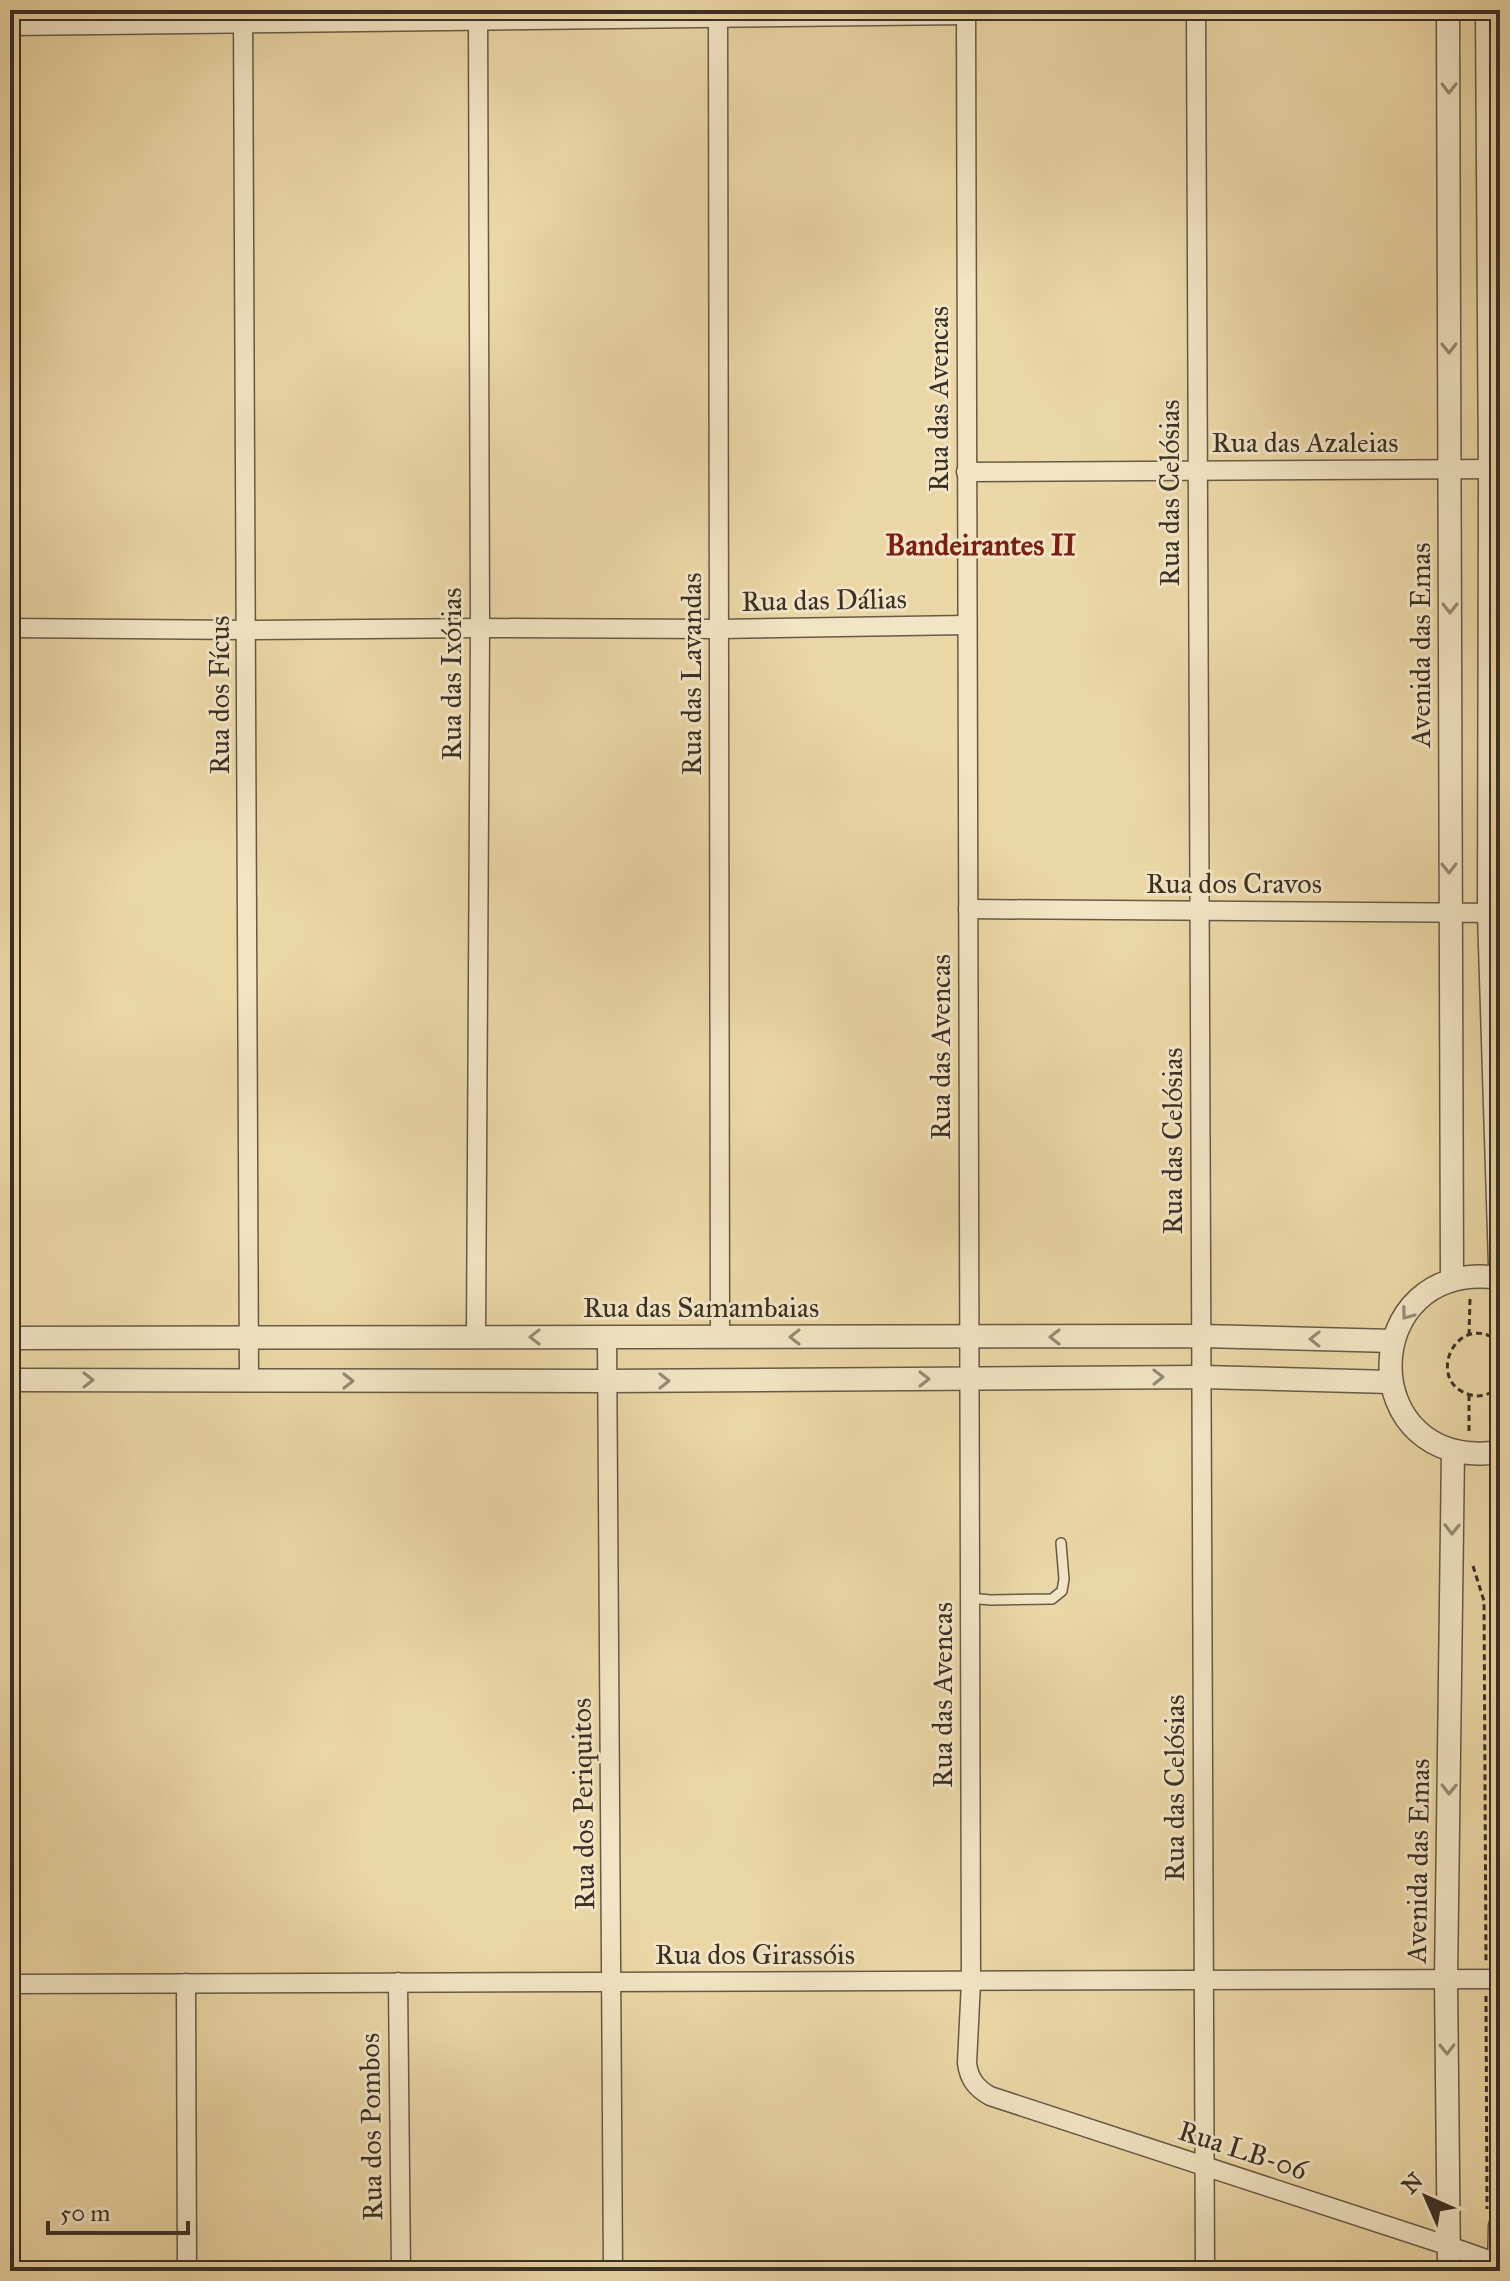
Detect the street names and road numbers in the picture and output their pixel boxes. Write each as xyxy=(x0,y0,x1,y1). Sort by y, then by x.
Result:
street label: Rua das Avencas xyxy=(921,306,956,492)
street label: Rua das Celósias xyxy=(1152,400,1187,586)
street label: Rua das Azaleias xyxy=(1212,425,1398,460)
street label: Avenida das Emas xyxy=(1403,543,1438,748)
street label: Rua das Lavandas xyxy=(674,572,709,776)
street label: Rua das Dálias xyxy=(741,581,907,619)
street label: Rua das Ixórias xyxy=(434,588,469,760)
street label: Rua dos Fícus xyxy=(202,615,237,775)
street label: Rua dos Cravos xyxy=(1146,866,1322,901)
street label: Rua das Avencas xyxy=(923,954,958,1140)
street label: Rua das Celósias xyxy=(1155,1048,1190,1234)
street label: Rua das Samambaias xyxy=(583,1290,819,1325)
street label: Rua das Avencas xyxy=(925,1602,960,1788)
street label: Rua das Celósias xyxy=(1157,1695,1192,1881)
street label: Rua dos Periquitos xyxy=(564,1698,602,1910)
street label: Avenida das Emas xyxy=(1399,1758,1437,1965)
street label: Rua dos Girassóis xyxy=(655,1937,855,1972)
street label: Rua dos Pombos xyxy=(352,2033,390,2221)
street label: Rua LB-06 xyxy=(1174,2113,1313,2188)

